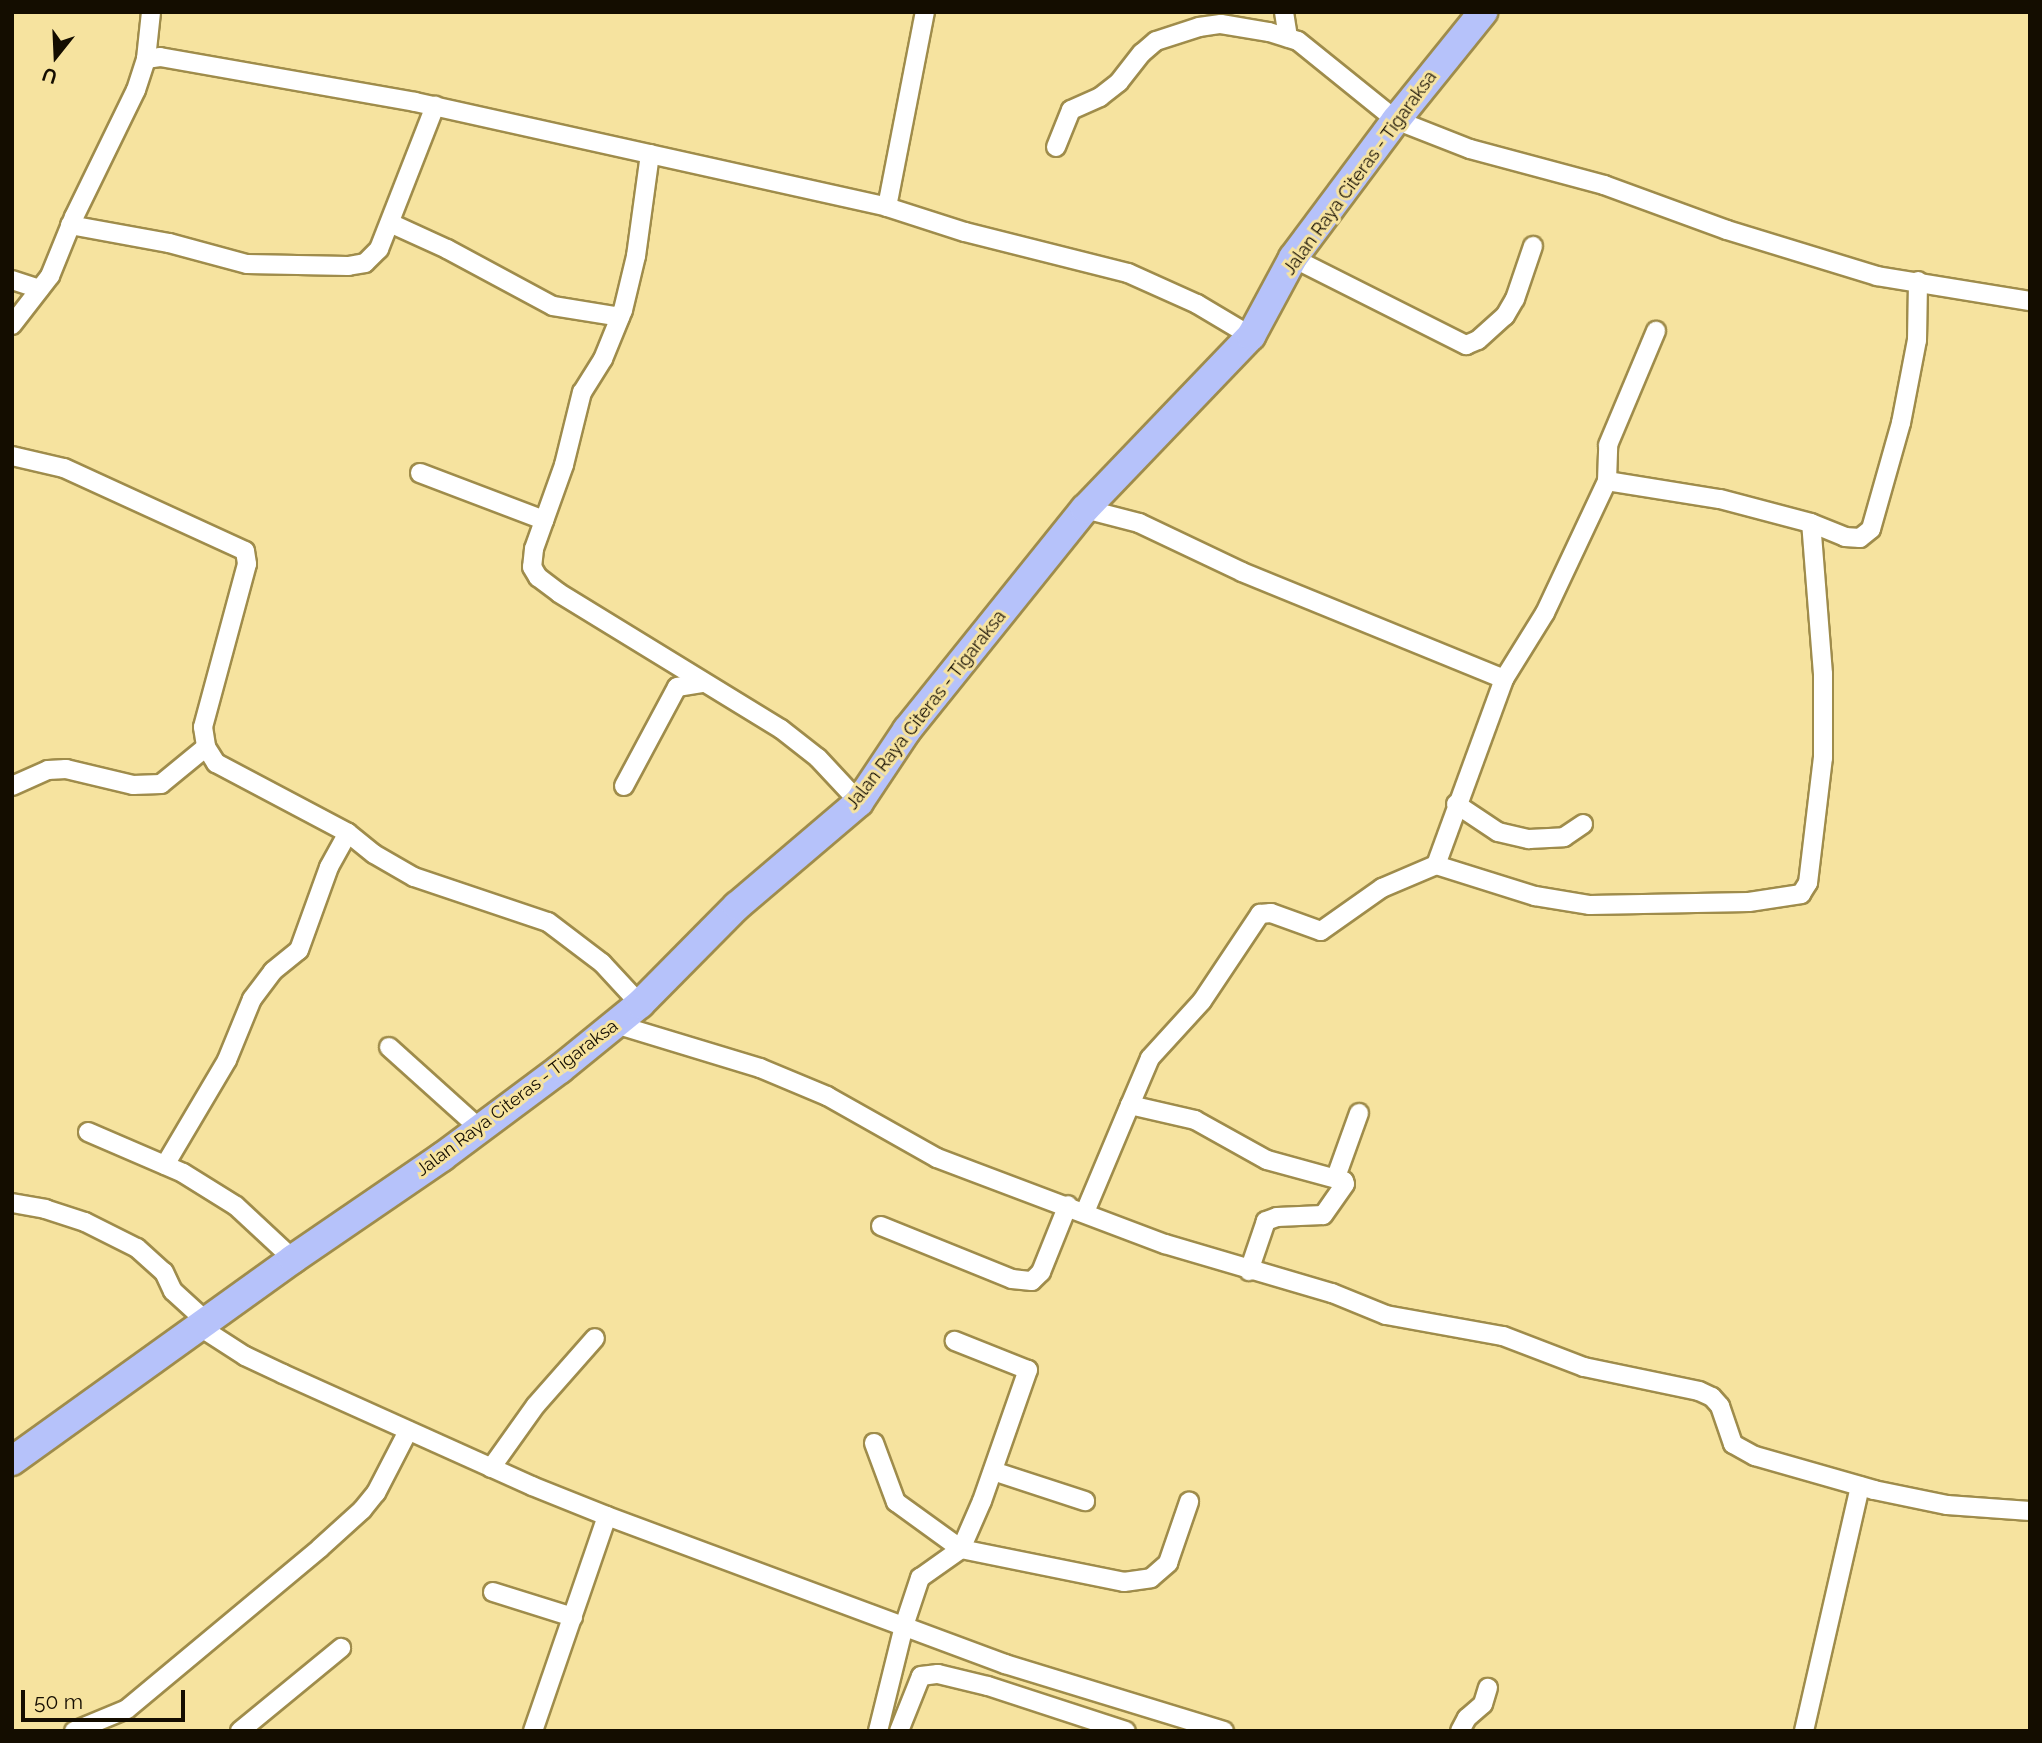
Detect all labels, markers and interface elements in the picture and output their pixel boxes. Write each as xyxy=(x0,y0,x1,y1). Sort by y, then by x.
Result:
north arrow xyxy=(21,21,91,91)
text: U xyxy=(39,63,60,89)
street label: Jalan Raya Citeras - Tigaraksa xyxy=(1279,67,1441,279)
street label: Jalan Raya Citeras - Tigaraksa xyxy=(841,606,1011,814)
street label: Jalan Raya Citeras - Tigaraksa xyxy=(412,1015,622,1181)
scale bar xyxy=(24,1676,189,1720)
text: 50 m xyxy=(34,1689,83,1714)

